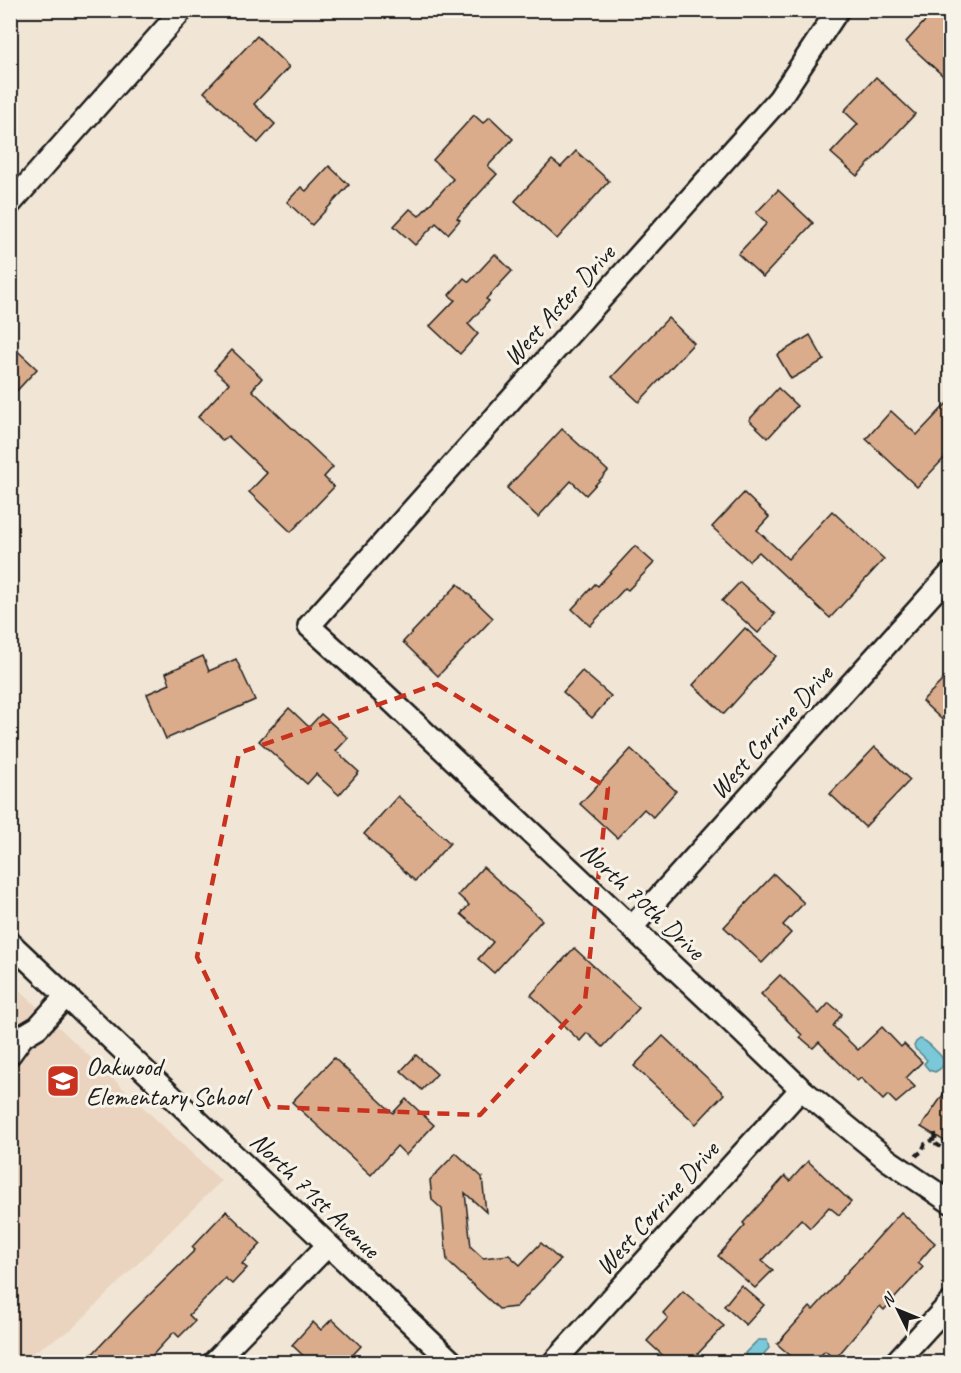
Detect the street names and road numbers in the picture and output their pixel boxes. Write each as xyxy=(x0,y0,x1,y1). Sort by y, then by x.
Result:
street label: West Aster Drive xyxy=(496,236,623,373)
street label: West Corrine Drive xyxy=(702,657,841,806)
street label: North 70th Drive xyxy=(574,835,713,968)
street label: North 71st Avenue xyxy=(243,1125,388,1266)
street label: West Corrine Drive xyxy=(588,1133,727,1282)

